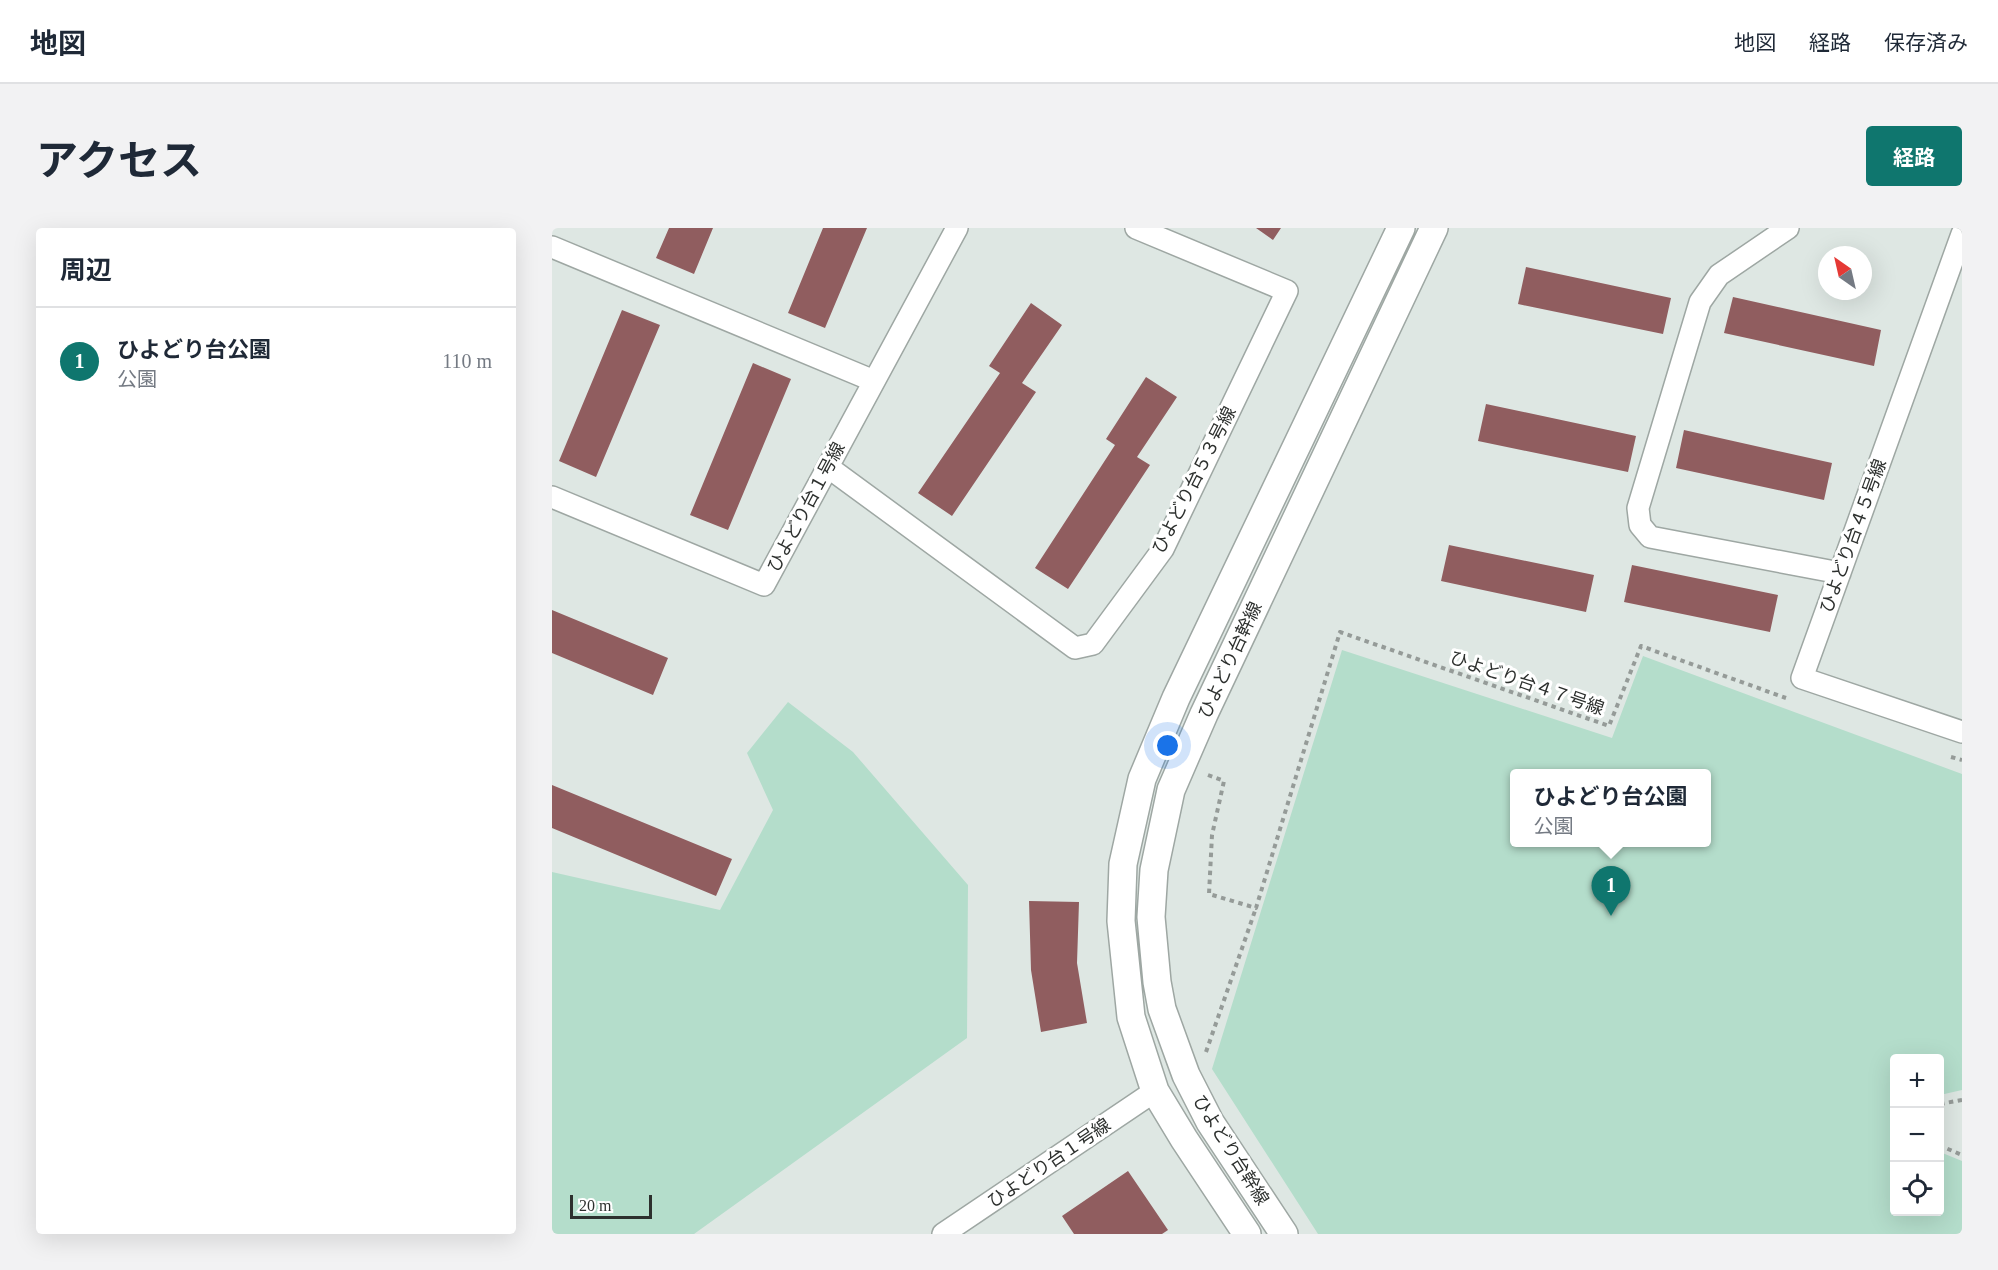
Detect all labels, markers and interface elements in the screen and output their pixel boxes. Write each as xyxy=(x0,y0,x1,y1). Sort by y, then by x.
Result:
text: 地図 xyxy=(30,28,86,59)
text: 地図 xyxy=(1734,31,1776,55)
text: 経路 xyxy=(1809,31,1851,55)
text: 保存済み xyxy=(1884,31,1968,55)
button: 経路 xyxy=(1866,126,1962,186)
text: アクセス xyxy=(36,138,202,184)
north arrow xyxy=(1818,246,1872,300)
text: 周辺 xyxy=(60,256,112,285)
text: ひよどり台公園 xyxy=(117,337,271,362)
text: 1 xyxy=(75,350,85,372)
text: 110 m xyxy=(442,350,492,372)
text: 公園 xyxy=(117,368,157,390)
street label: ひよどり台５３号線 xyxy=(1148,403,1240,557)
street label: ひよどり台１号線 xyxy=(763,439,849,575)
street label: ひよどり台４５号線 xyxy=(1816,456,1890,616)
street label: ひよどり台幹線 xyxy=(1194,599,1266,721)
street label: ひよどり台４７号線 xyxy=(1447,647,1607,719)
your location xyxy=(1153,731,1182,760)
popup xyxy=(1510,769,1711,847)
text: ひよどり台公園 xyxy=(1533,784,1688,809)
text: 公園 xyxy=(1533,815,1573,837)
pin: 1 xyxy=(1592,866,1630,916)
map controls xyxy=(1890,1054,1944,1216)
button: + xyxy=(1890,1054,1944,1108)
street label: ひよどり台幹線 xyxy=(1189,1091,1273,1209)
button: − xyxy=(1890,1108,1944,1162)
street label: ひよどり台１号線 xyxy=(984,1114,1114,1212)
button: locate xyxy=(1890,1162,1944,1216)
scale bar xyxy=(570,1192,652,1220)
text: 20 m xyxy=(579,1197,611,1214)

